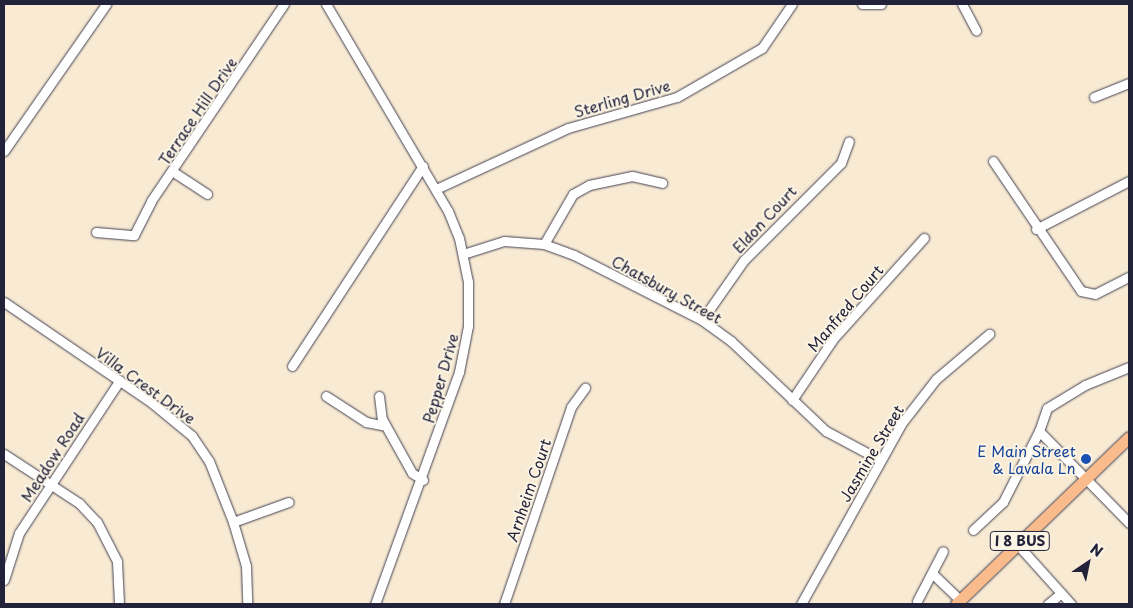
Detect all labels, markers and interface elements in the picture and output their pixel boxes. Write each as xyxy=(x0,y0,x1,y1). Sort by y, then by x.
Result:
street label: Terrace Hill Drive xyxy=(154,53,240,169)
street label: Sterling Drive xyxy=(572,76,672,120)
street label: Eldon Court xyxy=(728,182,800,256)
street label: Chatsbury Street xyxy=(608,251,726,327)
street label: Manfred Court xyxy=(803,261,887,355)
street label: Pepper Drive xyxy=(419,331,461,425)
street label: Villa Crest Drive xyxy=(93,343,199,427)
street label: Jasmine Street xyxy=(835,401,907,505)
street label: Meadow Road xyxy=(17,410,87,504)
street label: Arnheim Court xyxy=(502,436,554,544)
place label: E Main Street & Lavala Ln xyxy=(976,441,1076,476)
marker: E Main Street & Lavala Ln xyxy=(1080,453,1092,465)
road number: I 8 BUS xyxy=(989,530,1051,552)
north arrow xyxy=(1063,538,1113,588)
text: N xyxy=(1086,538,1107,562)

